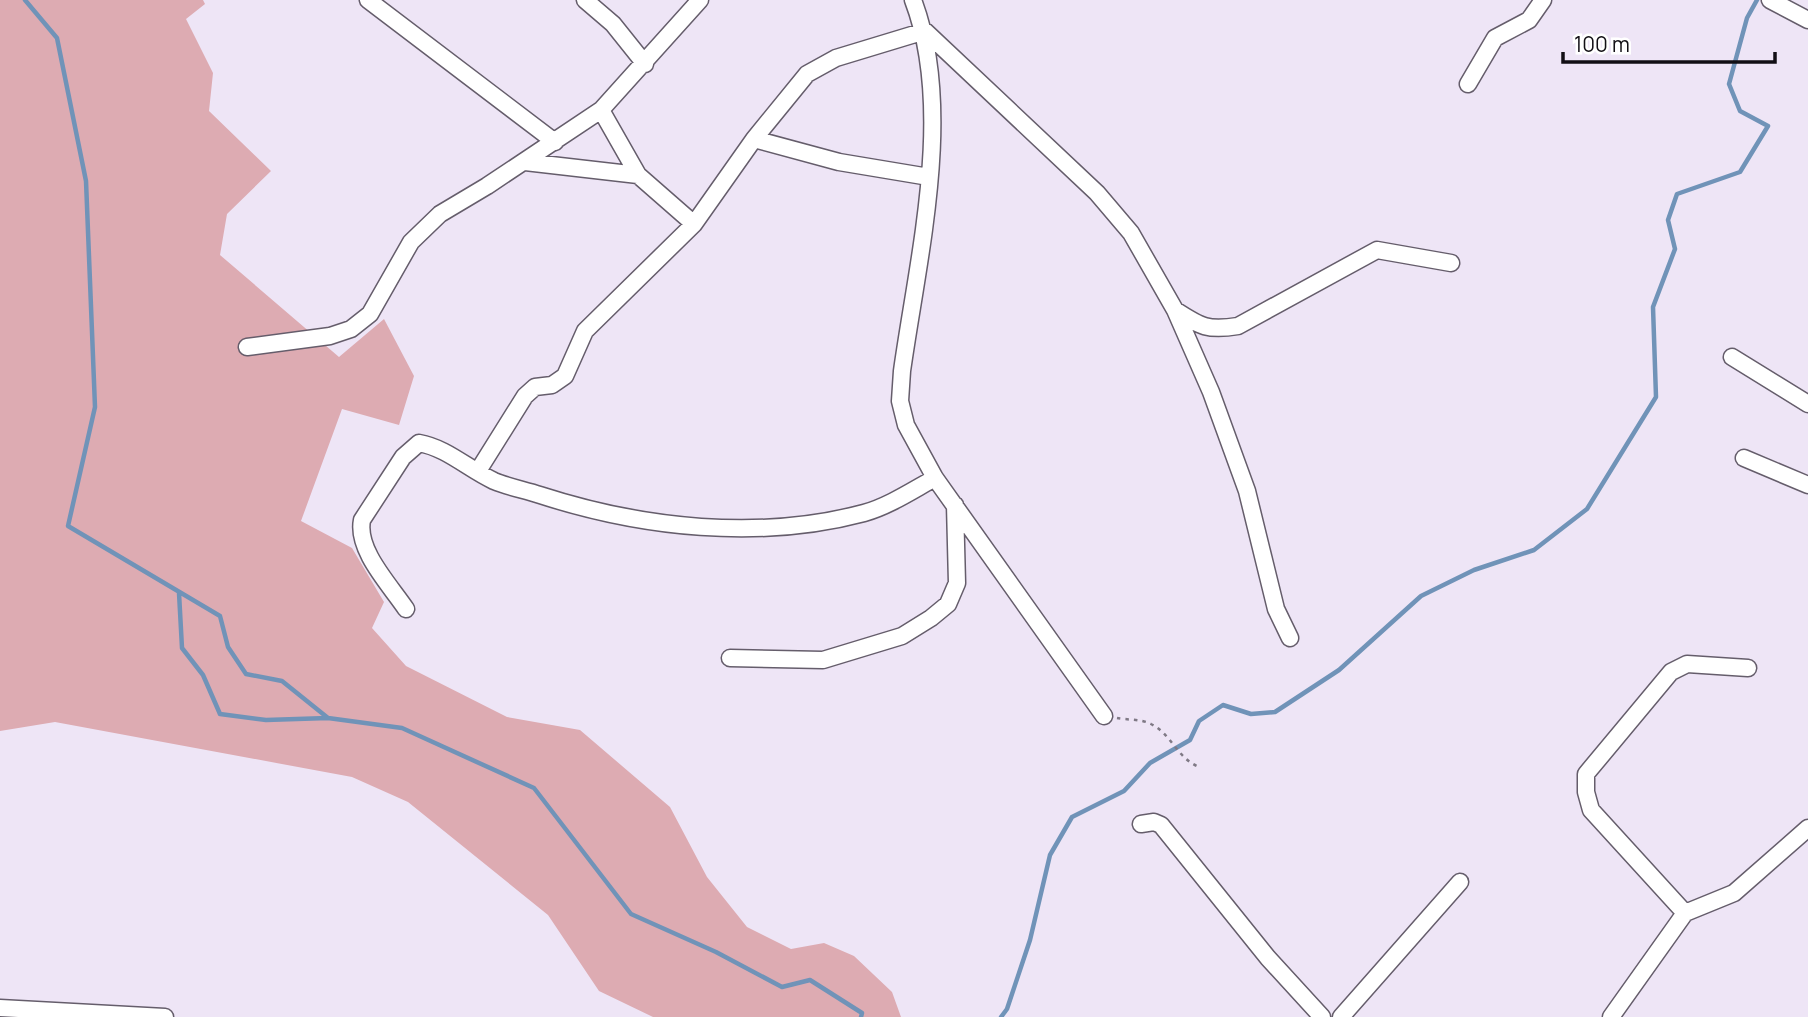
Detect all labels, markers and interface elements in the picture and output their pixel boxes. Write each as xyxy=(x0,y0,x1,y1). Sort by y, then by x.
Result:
scale bar xyxy=(1563,21,1775,65)
text: 100 m xyxy=(1574,30,1630,58)

